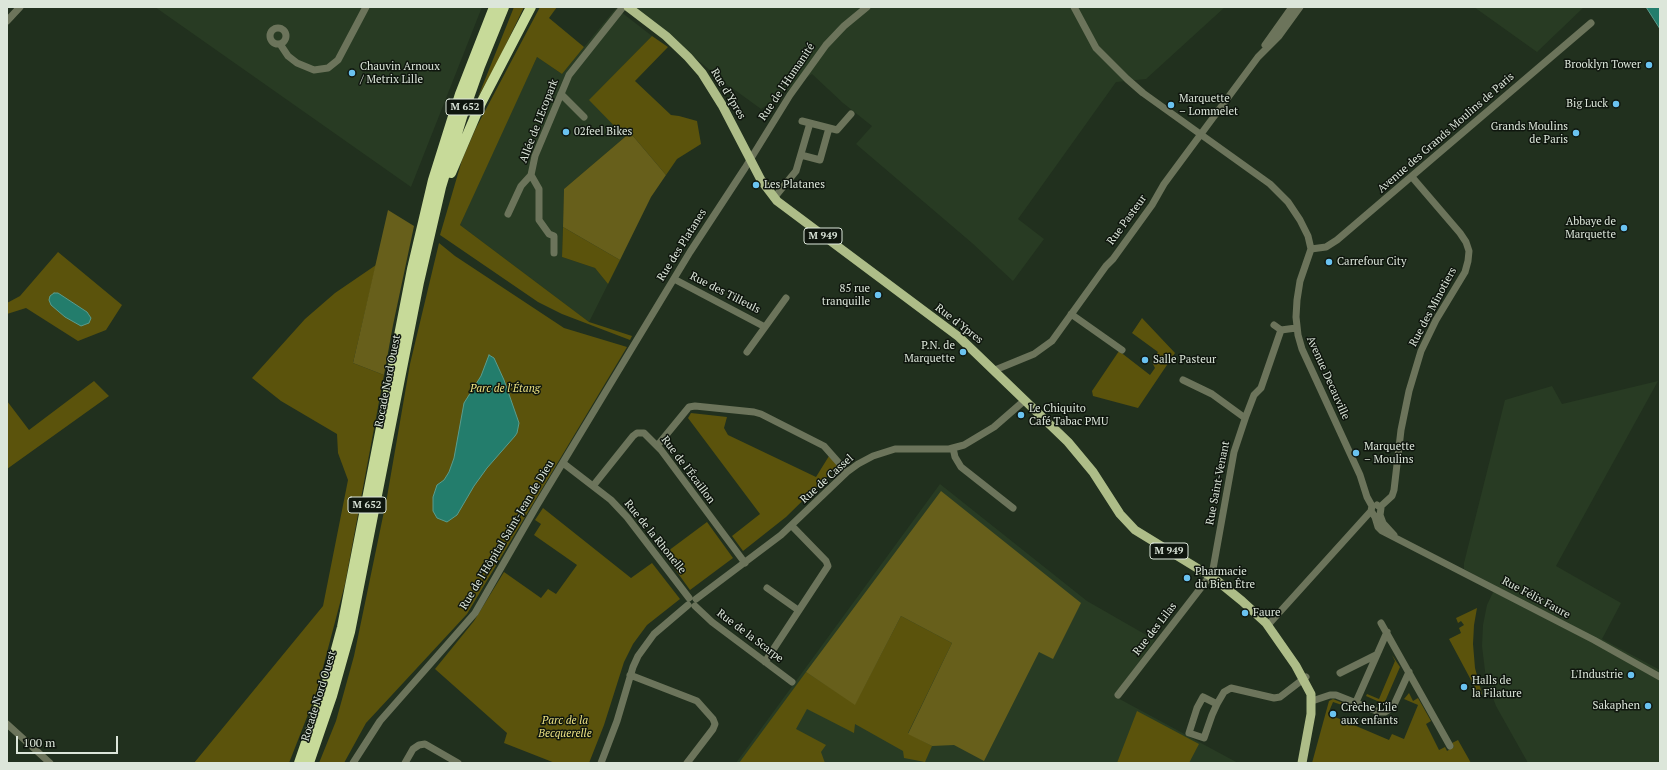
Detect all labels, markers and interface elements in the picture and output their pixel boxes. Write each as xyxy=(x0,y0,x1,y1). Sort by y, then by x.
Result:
street label: Rue de l'Humanité xyxy=(756,41,818,123)
place label: Brooklyn Tower xyxy=(1564,58,1641,72)
place label: Chauvin Arnoux / Metrix Lille xyxy=(360,60,440,86)
marker: Brooklyn Tower xyxy=(1644,60,1654,70)
street label: Rue d'Ypres xyxy=(708,66,748,122)
marker: Chauvin Arnoux / Metrix Lille xyxy=(347,68,357,78)
street label: Avenue des Grands Moulins de Paris xyxy=(1375,70,1517,196)
street label: Allée de L'Ecopark xyxy=(517,77,561,165)
place label: Marquette – Lommelet xyxy=(1179,92,1238,118)
place label: Big Luck xyxy=(1566,97,1608,111)
road number: M 652 xyxy=(446,99,484,115)
marker: Big Luck xyxy=(1611,99,1621,109)
marker: Marquette – Lommelet xyxy=(1166,100,1176,110)
place label: Grands Moulins de Paris xyxy=(1491,120,1568,146)
place label: 02feel Bikes xyxy=(574,125,632,139)
marker: 02feel Bikes xyxy=(561,127,571,137)
marker: Grands Moulins de Paris xyxy=(1571,128,1581,138)
place label: Les Platanes xyxy=(764,178,825,192)
marker: Les Platanes xyxy=(751,180,761,190)
street label: Rue Pasteur xyxy=(1104,192,1150,248)
street label: Rue des Platanes xyxy=(655,207,709,283)
place label: Abbaye de Marquette xyxy=(1565,215,1616,241)
marker: Abbaye de Marquette xyxy=(1619,223,1629,233)
road number: M 949 xyxy=(804,228,842,244)
place label: Carrefour City xyxy=(1337,255,1406,269)
marker: Carrefour City xyxy=(1324,257,1334,267)
street label: Rue des Minotiers xyxy=(1407,265,1459,349)
street label: Rue des Tilleuls xyxy=(688,270,762,316)
place label: 85 rue tranquille xyxy=(822,282,870,308)
marker: 85 rue tranquille xyxy=(873,290,883,300)
street label: Rue d'Ypres xyxy=(932,301,986,347)
street label: Rocade Nord Ouest xyxy=(373,334,403,428)
street label: Avenue Decauville xyxy=(1304,334,1352,422)
place label: P.N. de Marquette xyxy=(904,339,955,365)
marker: P.N. de Marquette xyxy=(958,347,968,357)
place label: Salle Pasteur xyxy=(1153,353,1216,367)
marker: Salle Pasteur xyxy=(1140,355,1150,365)
park label: Parc de l'Étang xyxy=(470,382,540,396)
place label: Le Chiquito Café Tabac PMU xyxy=(1029,402,1108,428)
marker: Le Chiquito Café Tabac PMU xyxy=(1016,410,1026,420)
street label: Rue de l'Écaillon xyxy=(658,434,718,506)
street label: Rue Saint-Venant xyxy=(1203,440,1233,526)
place label: Marquette – Moulins xyxy=(1364,440,1415,466)
marker: Marquette – Moulins xyxy=(1351,448,1361,458)
street label: Rue de Cassel xyxy=(798,452,856,506)
street label: Rue de l'Hôpital Saint-Jean de Dieu xyxy=(457,458,557,612)
road number: M 652 xyxy=(348,497,386,513)
street label: Rue de la Rhonelle xyxy=(621,497,689,577)
road number: M 949 xyxy=(1150,543,1188,559)
place label: Pharmacie du Bien Être xyxy=(1195,565,1255,591)
marker: Pharmacie du Bien Être xyxy=(1182,573,1192,583)
street label: Rue Félix Faure xyxy=(1500,574,1572,622)
street label: Rue des Lilas xyxy=(1130,600,1180,658)
place label: Faure xyxy=(1253,606,1281,620)
street label: Rue de la Scarpe xyxy=(714,607,786,665)
marker: Faure xyxy=(1240,608,1250,618)
street label: Rocade Nord Ouest xyxy=(299,649,339,743)
place label: L'Industrie xyxy=(1571,668,1623,682)
marker: L'Industrie xyxy=(1626,670,1636,680)
place label: Halls de la Filature xyxy=(1472,674,1522,700)
marker: Halls de la Filature xyxy=(1459,682,1469,692)
place label: Sakaphen xyxy=(1593,699,1640,713)
place label: Crèche L'île aux enfants xyxy=(1341,701,1398,727)
marker: Sakaphen xyxy=(1643,701,1653,711)
marker: Crèche L'île aux enfants xyxy=(1328,709,1338,719)
park label: Parc de la Becquerelle xyxy=(538,714,592,740)
scale bar xyxy=(18,728,120,754)
text: 100 m xyxy=(23,735,55,750)

